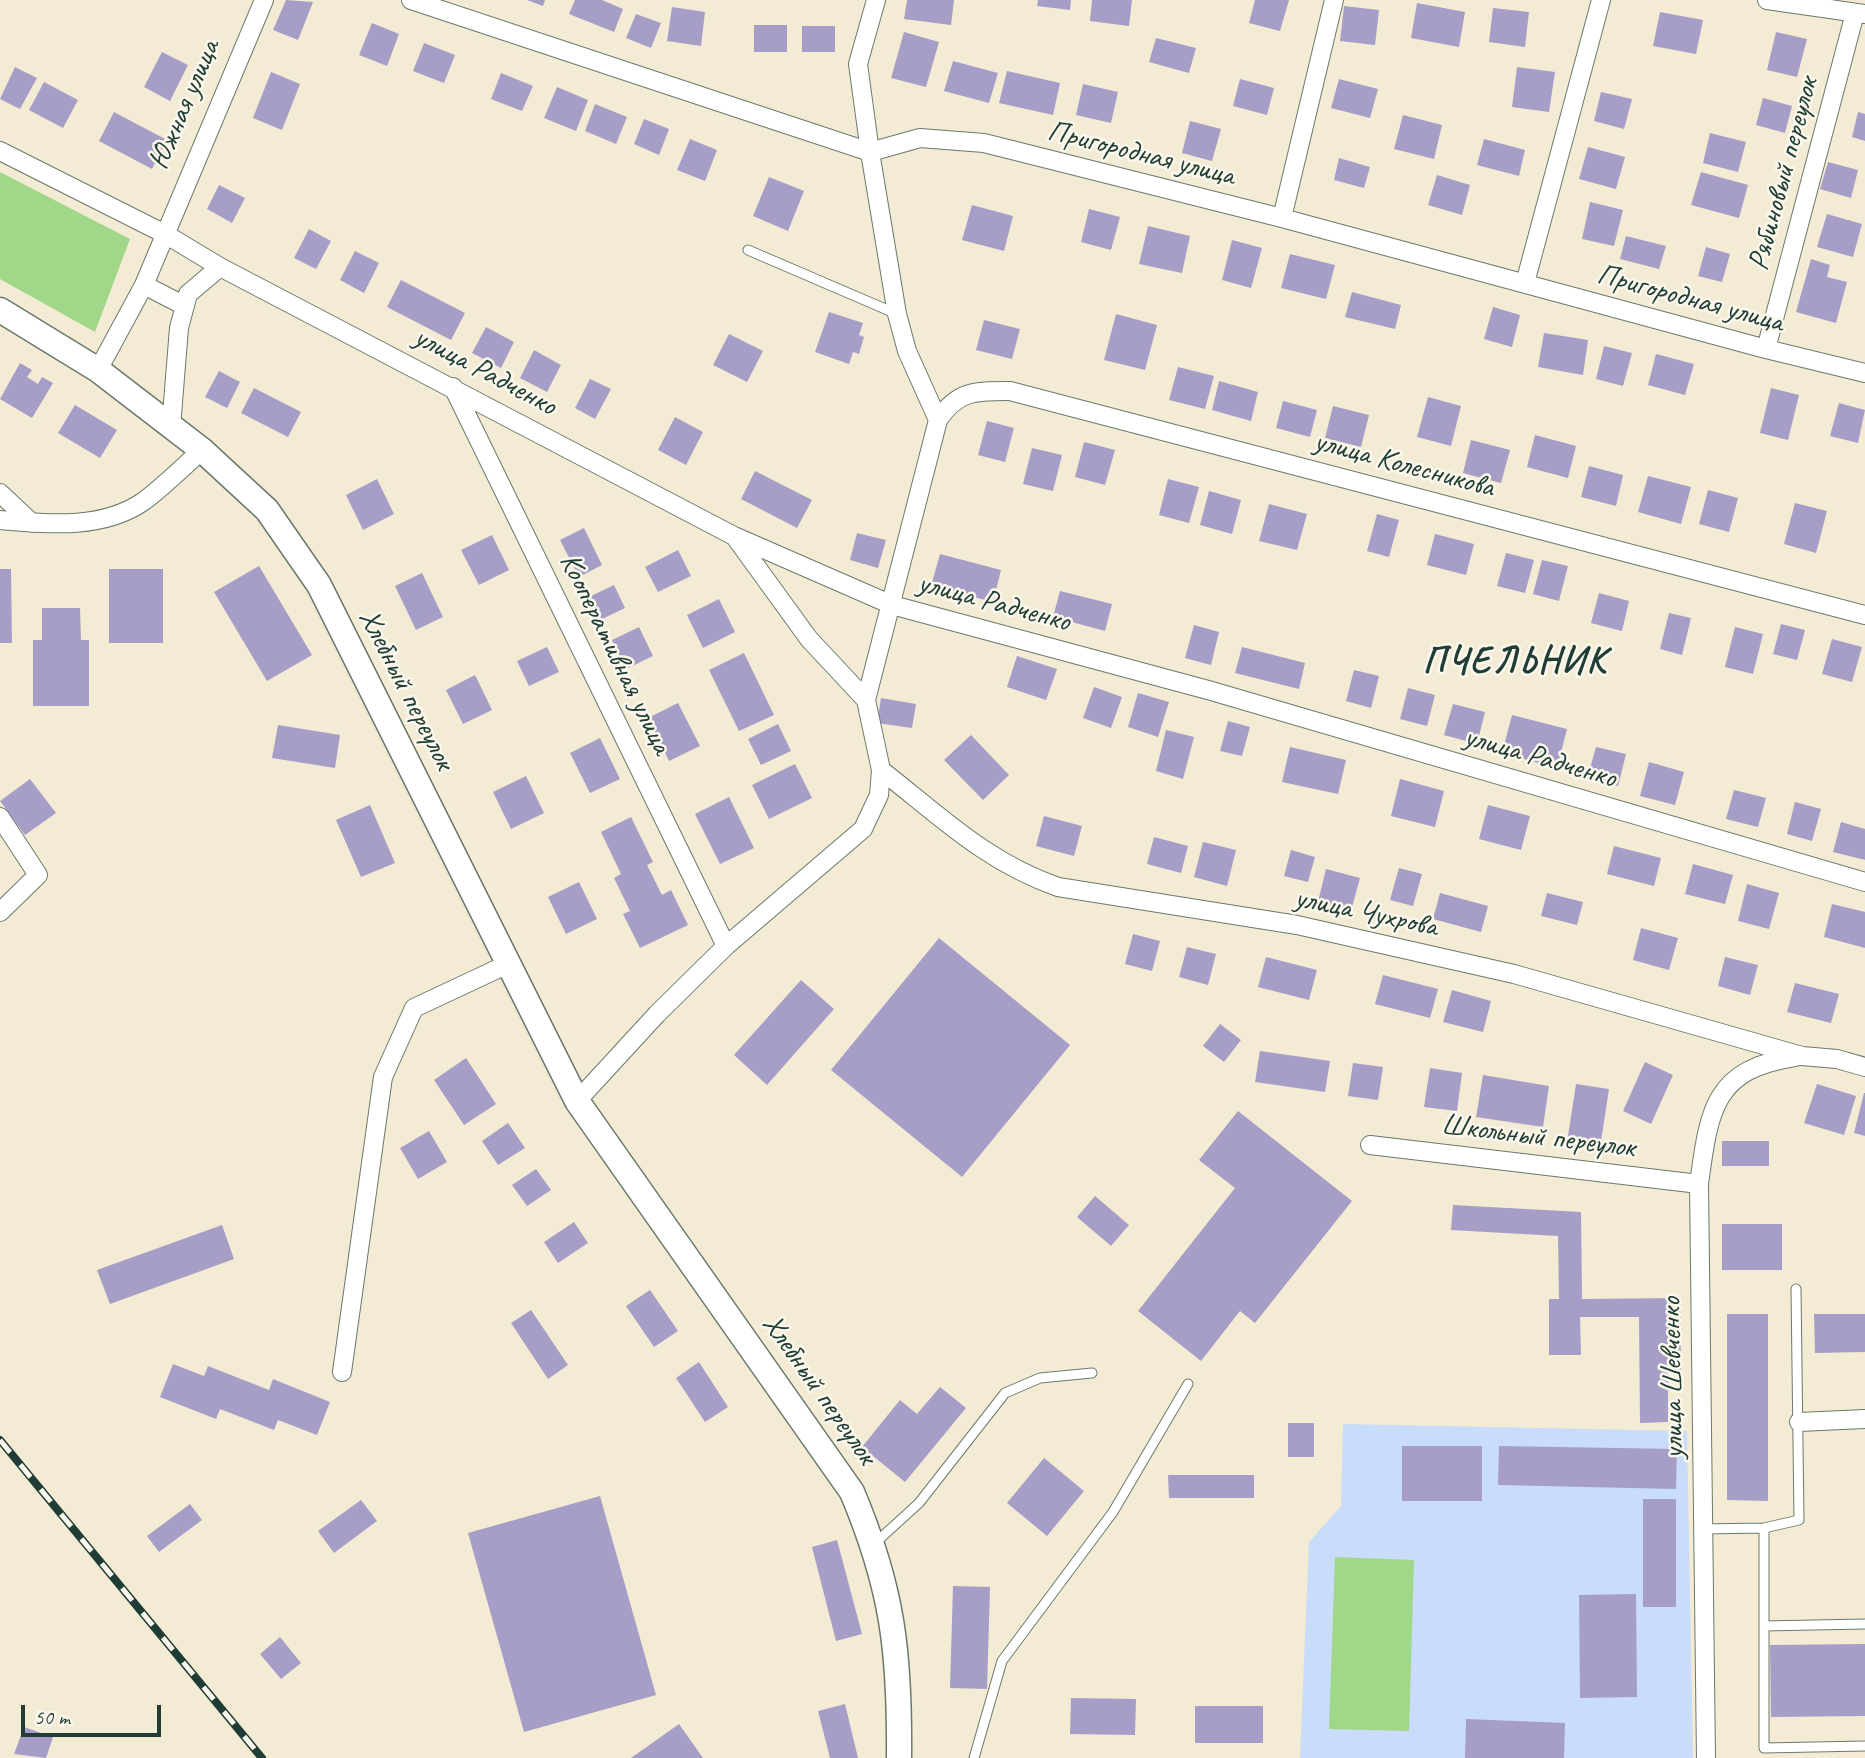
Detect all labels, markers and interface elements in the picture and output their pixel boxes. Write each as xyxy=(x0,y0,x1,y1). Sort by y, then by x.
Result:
street label: Южная улица xyxy=(142,35,228,175)
street label: Рябиновый переулок xyxy=(1741,74,1827,274)
street label: Пригородная улица xyxy=(1044,113,1238,195)
street label: Пригородная улица xyxy=(1593,257,1787,341)
street label: улица Радченко xyxy=(408,319,562,425)
street label: улица Колесникова xyxy=(1310,424,1498,506)
street label: Кооперативная улица xyxy=(551,548,679,760)
street label: улица Радченко xyxy=(914,565,1074,641)
street label: Хлебный переулок xyxy=(350,604,462,776)
district label: ПЧЕЛЬНИК xyxy=(1420,640,1610,684)
street label: улица Радченко xyxy=(1460,719,1620,797)
street label: улица Чухрова xyxy=(1291,880,1441,946)
street label: Школьный переулок xyxy=(1439,1107,1637,1167)
street label: улица Шевченко xyxy=(1654,1297,1692,1459)
street label: Хлебный переулок xyxy=(754,1308,884,1472)
scale bar xyxy=(24,1692,164,1736)
text: 50 m xyxy=(34,1704,70,1730)

